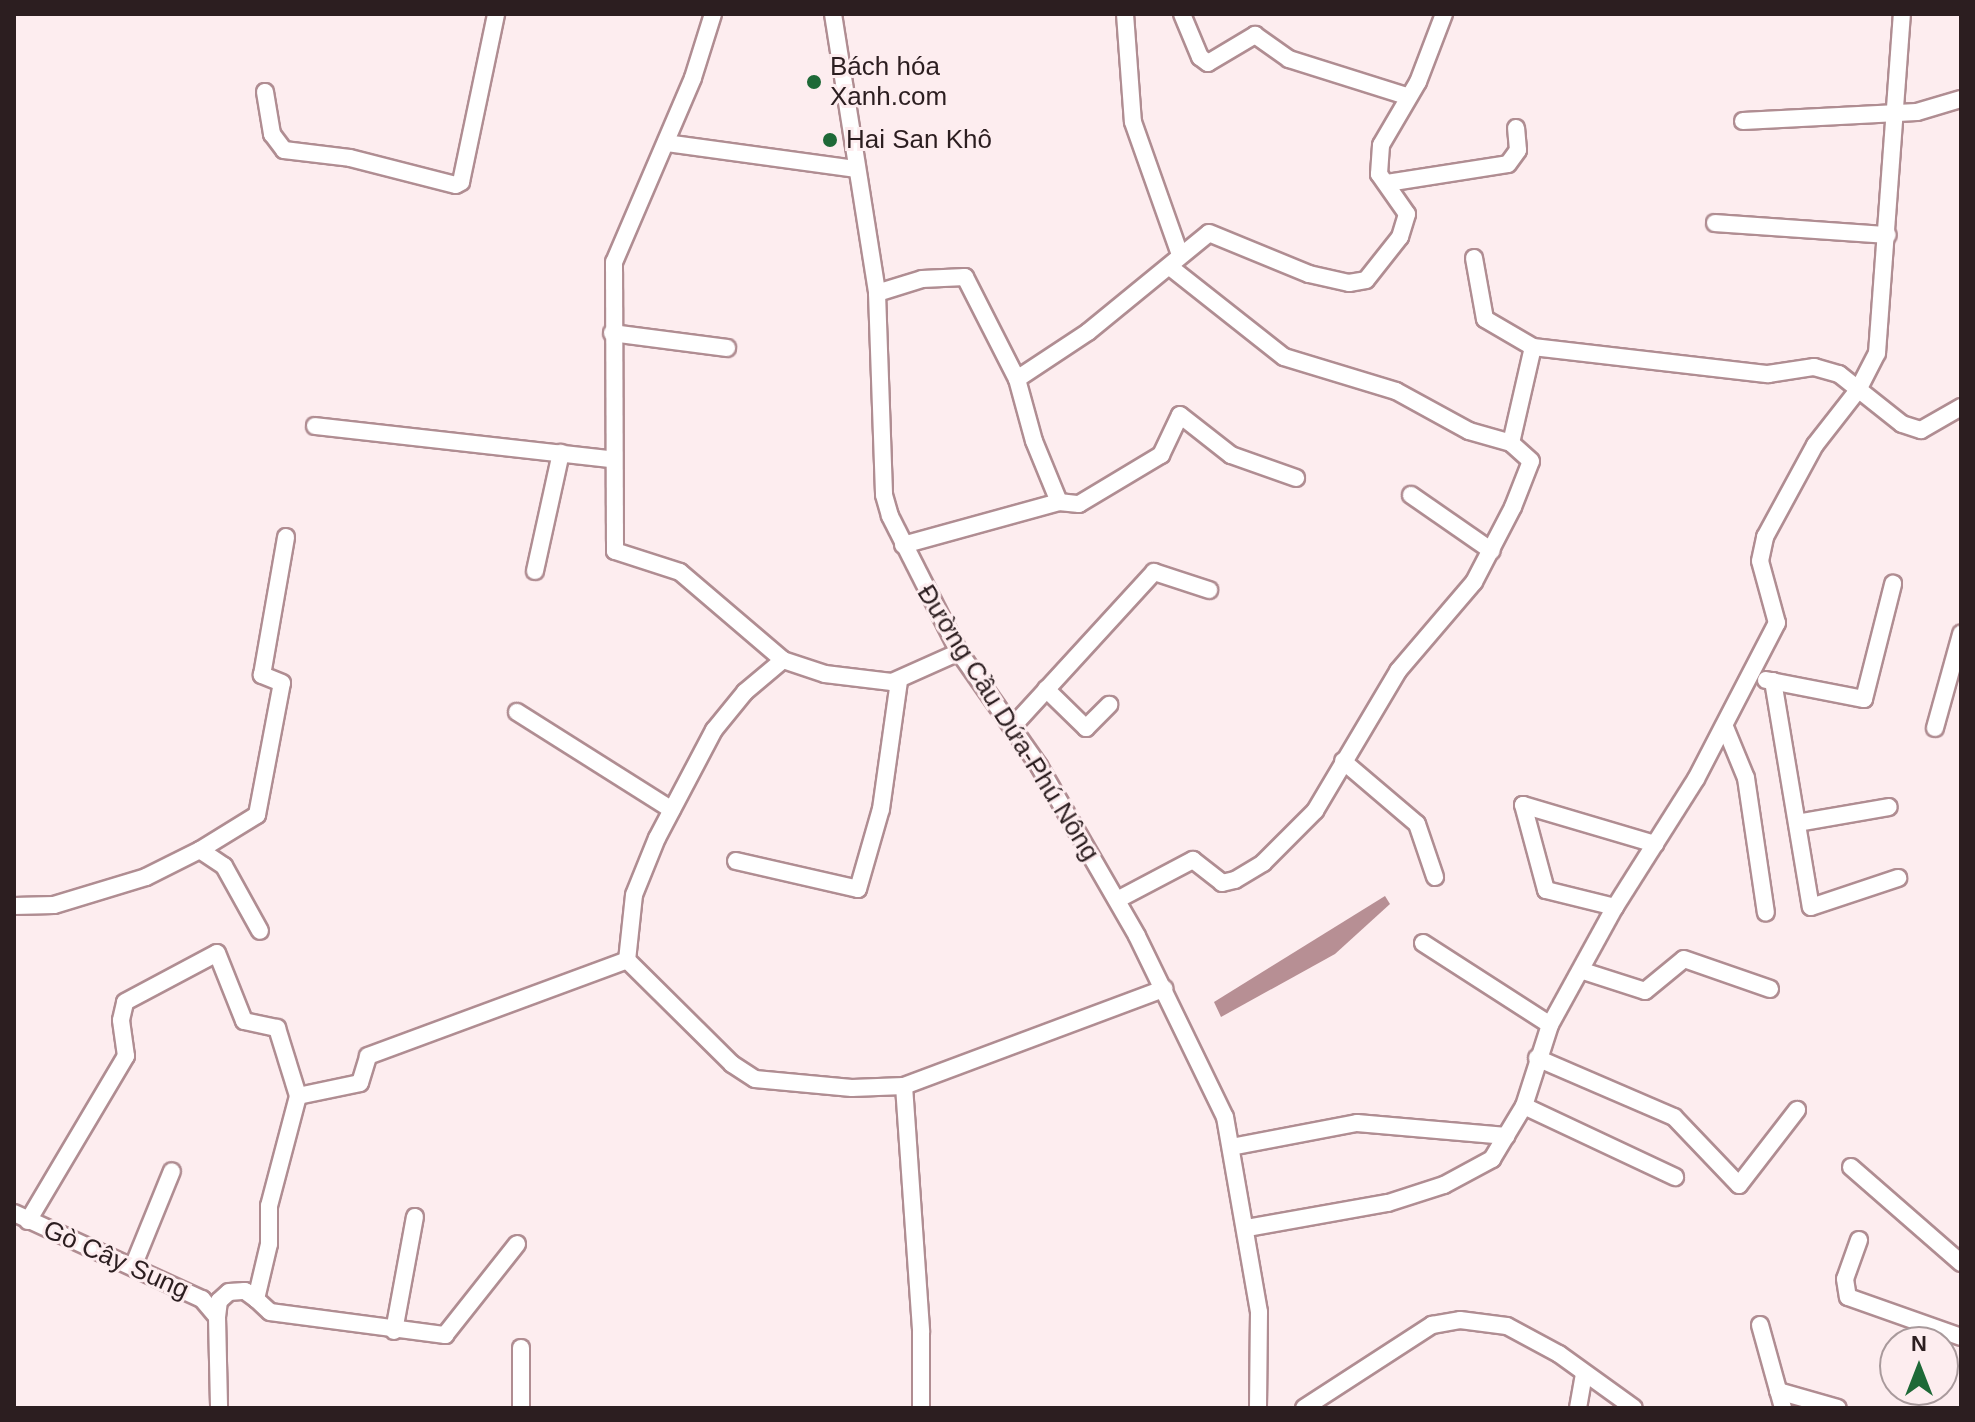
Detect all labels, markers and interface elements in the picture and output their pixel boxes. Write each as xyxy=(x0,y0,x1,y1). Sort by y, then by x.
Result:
place label: Bách hóa Xanh.com xyxy=(830,51,947,112)
marker: Bách hóa Xanh.com xyxy=(805,73,823,91)
place label: Hai San Khô xyxy=(846,124,992,156)
marker: Hai San Khô xyxy=(821,131,839,149)
street label: Đường Cầu Dứa-Phú Nông xyxy=(910,579,1106,867)
street label: Gò Cây Sung xyxy=(38,1214,194,1306)
north arrow xyxy=(1879,1326,1959,1406)
text: N xyxy=(1911,1331,1927,1356)

